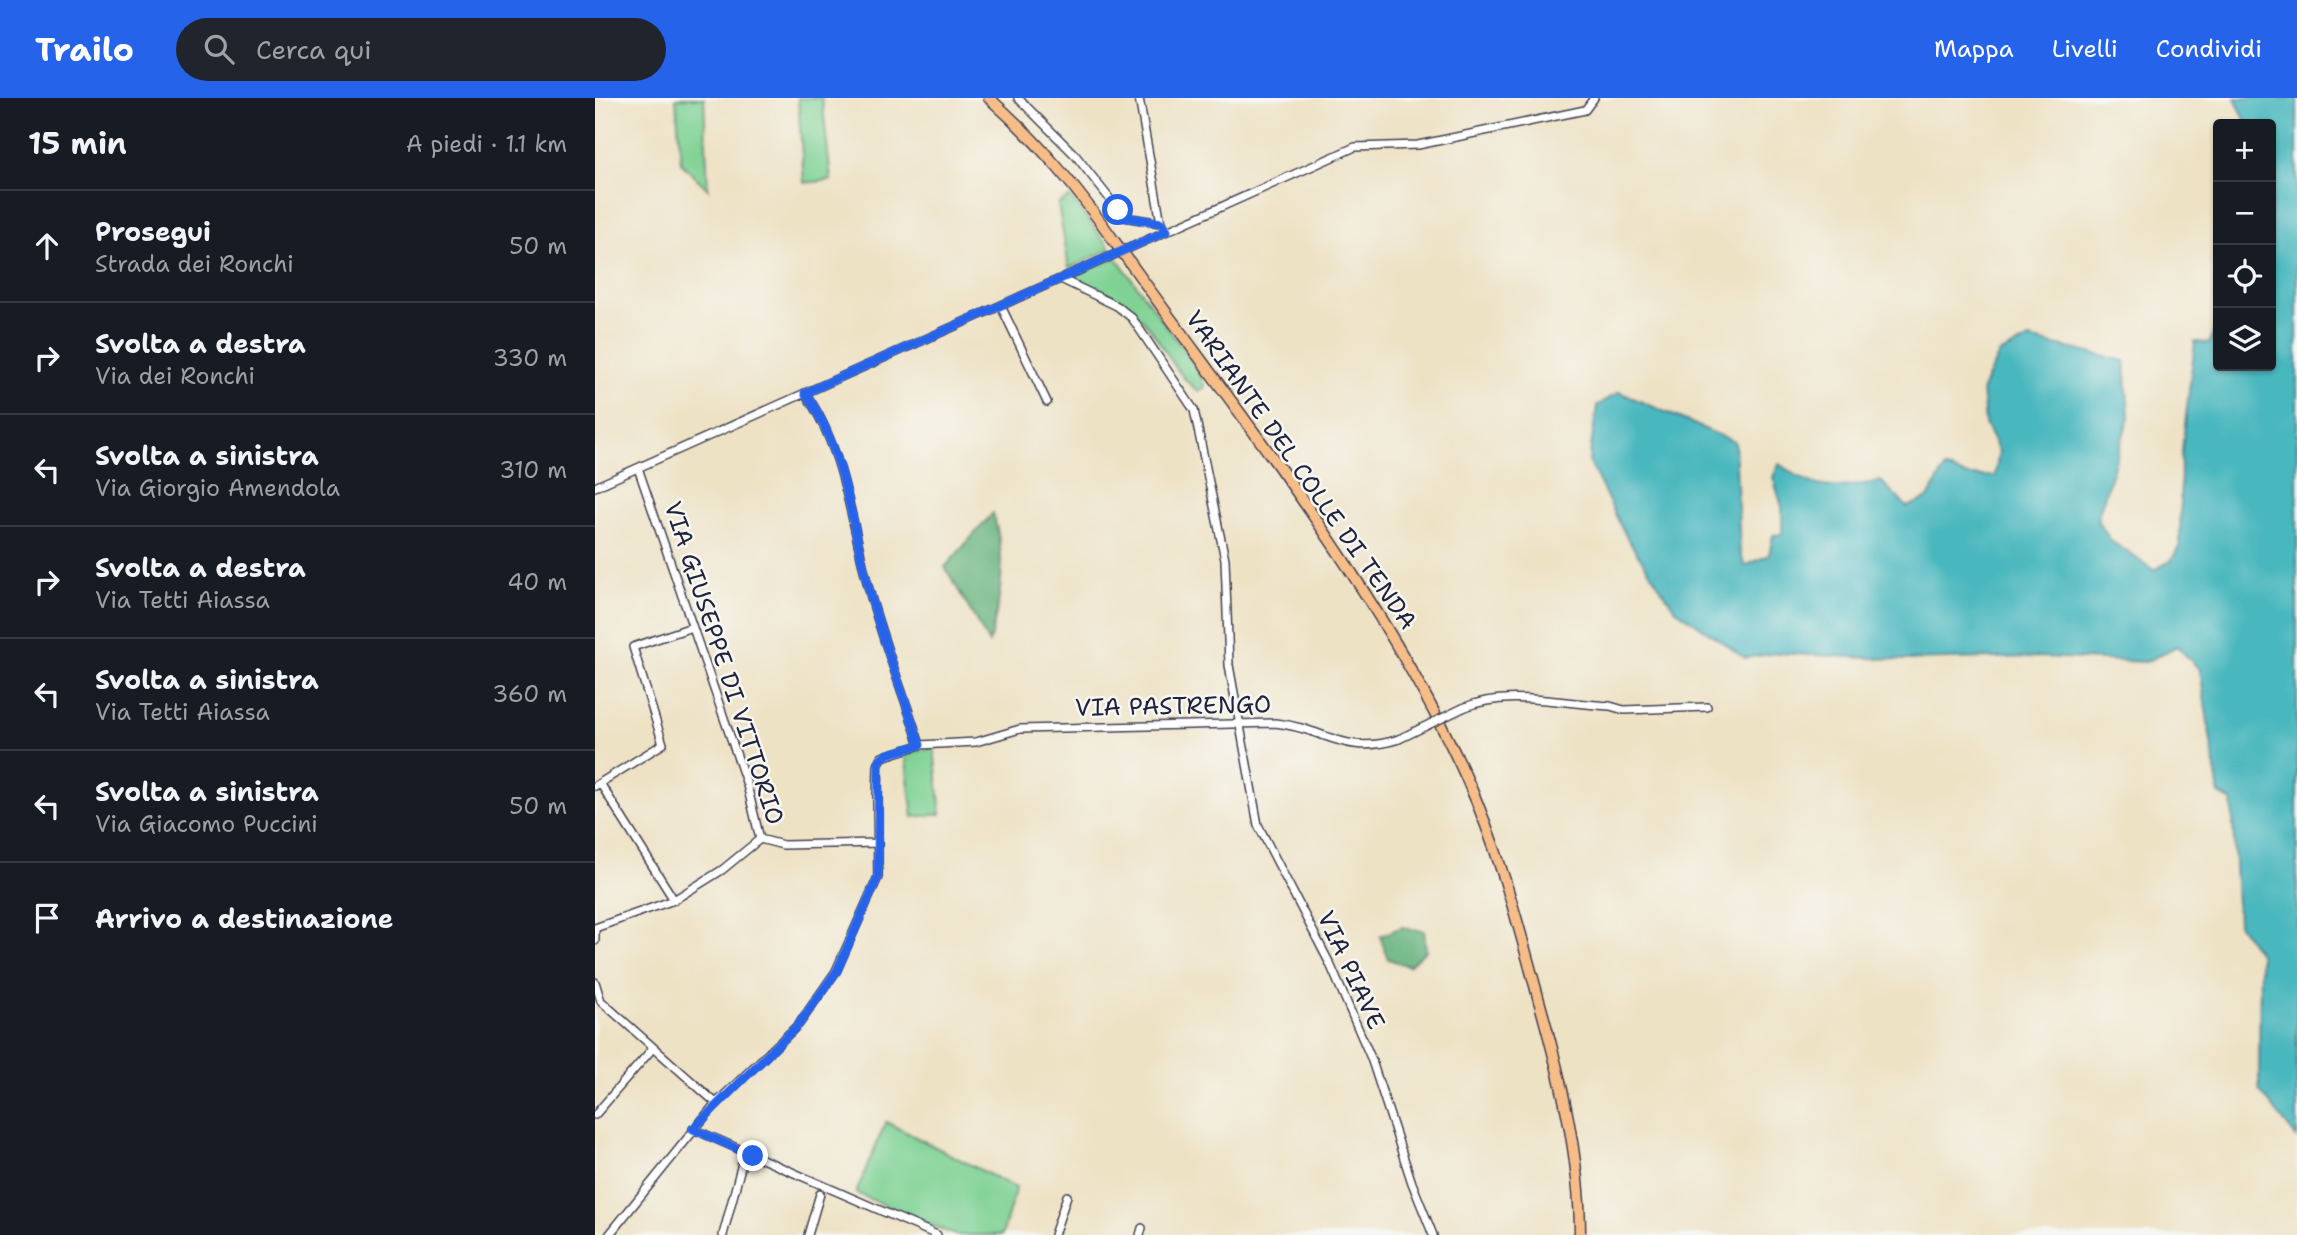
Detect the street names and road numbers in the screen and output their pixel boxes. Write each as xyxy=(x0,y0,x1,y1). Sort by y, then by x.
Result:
street label: VARIANTE DEL COLLE DI TENDA xyxy=(1178,304,1424,636)
street label: VIA GIUSEPPE DI VITTORIO xyxy=(657,497,791,829)
street label: VIA PASTRENGO xyxy=(1075,688,1271,724)
street label: VIA PIAVE xyxy=(1310,906,1392,1034)

